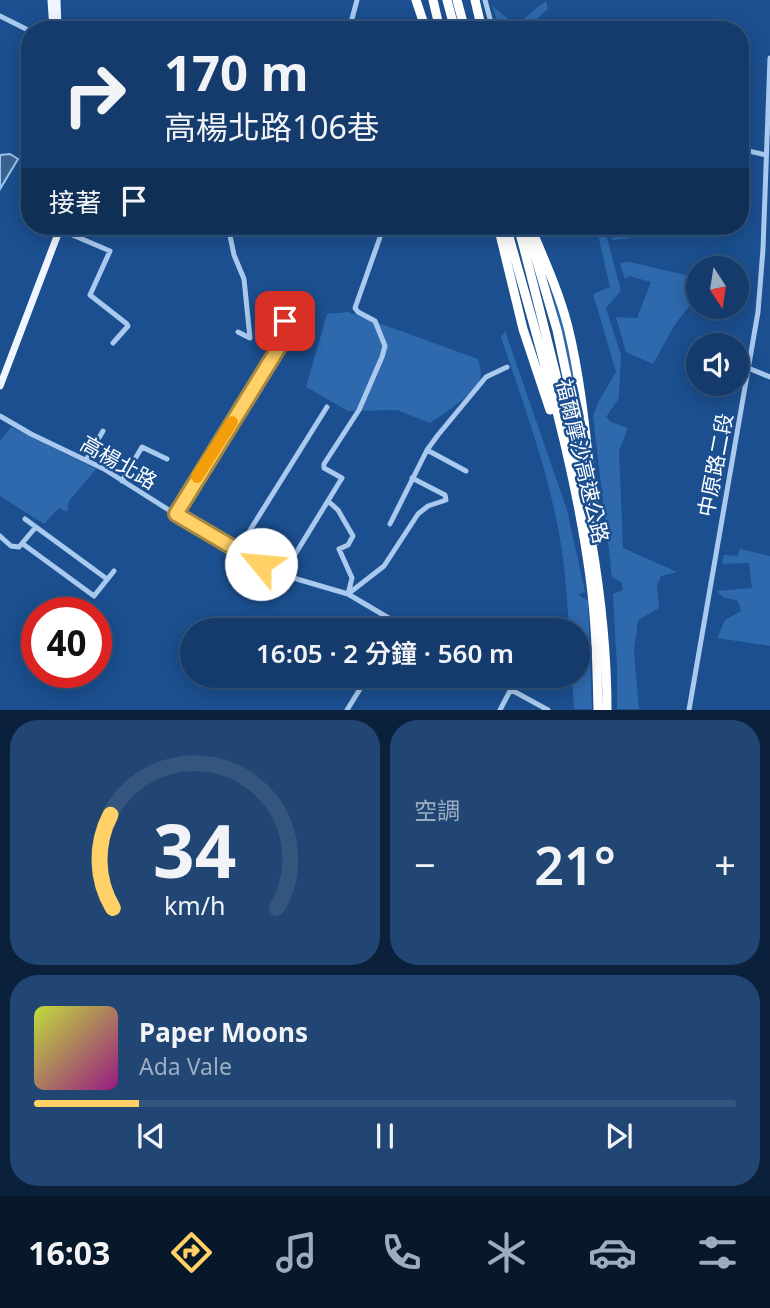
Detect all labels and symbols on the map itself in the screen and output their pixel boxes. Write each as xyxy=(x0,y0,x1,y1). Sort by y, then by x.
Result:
north arrow xyxy=(686,256,749,318)
pin xyxy=(255,291,315,351)
street label: 福爾摩沙高速公路 xyxy=(550,376,616,546)
street label: 中原路二段 xyxy=(691,411,739,519)
street label: 高楊北路 xyxy=(76,429,162,495)
position arrow xyxy=(224,527,298,601)
speed limit sign: 40 xyxy=(21,597,112,688)

